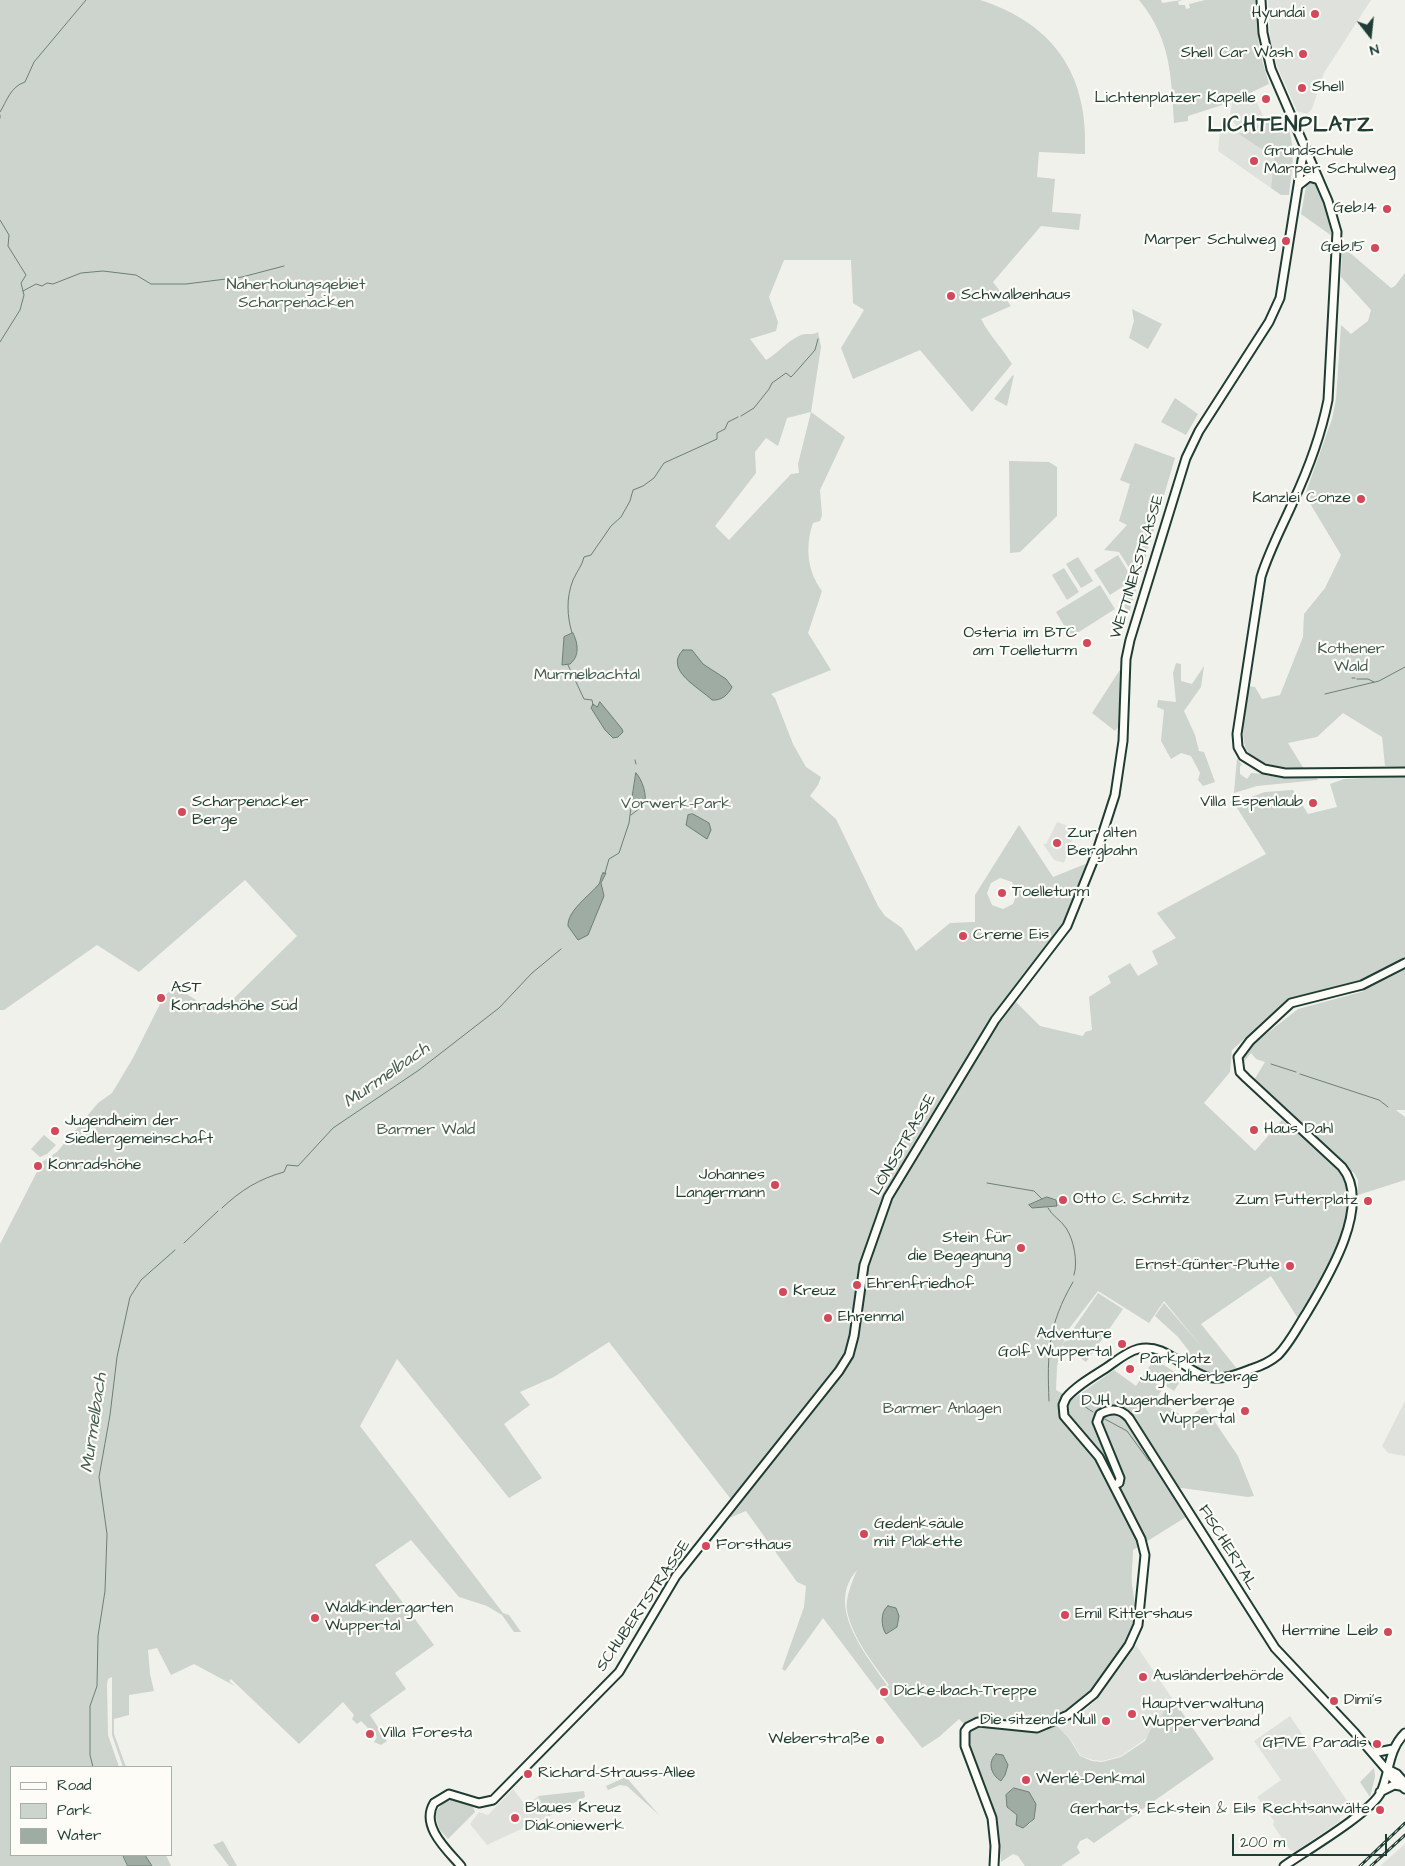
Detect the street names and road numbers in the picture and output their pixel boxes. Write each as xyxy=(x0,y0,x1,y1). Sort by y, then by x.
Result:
street label: WETTINERSTRASSE xyxy=(1107,493,1169,641)
street label: LÖNSSTRASSE xyxy=(867,1091,941,1199)
street label: FISCHERTAL xyxy=(1193,1502,1261,1594)
street label: SCHUBERTSTRASSE xyxy=(593,1537,695,1675)

